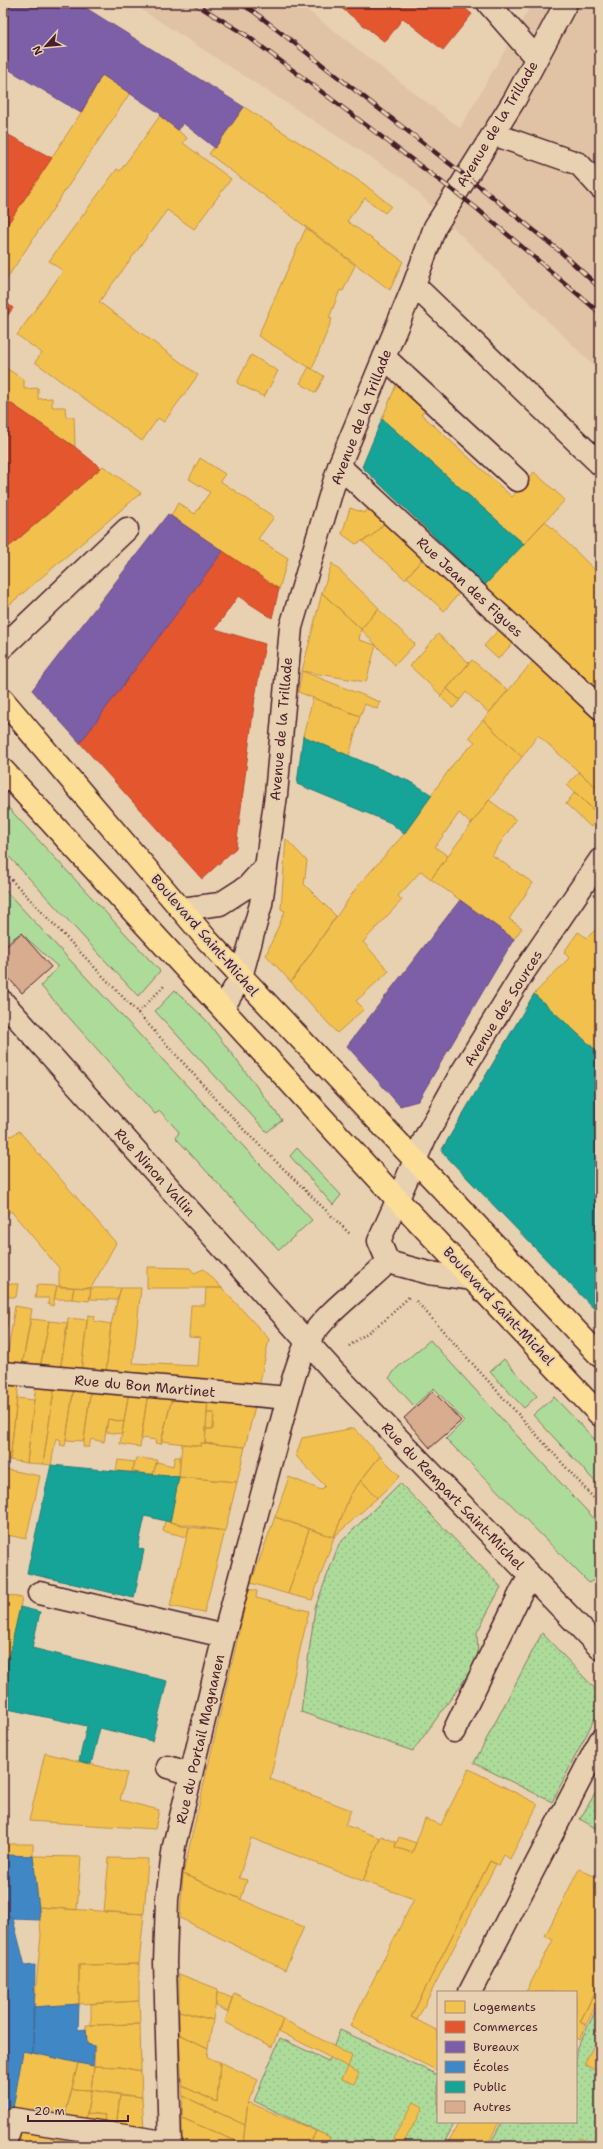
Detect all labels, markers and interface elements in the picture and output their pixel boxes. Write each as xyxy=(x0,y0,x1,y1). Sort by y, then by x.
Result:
north arrow xyxy=(26,26,66,66)
text: N xyxy=(29,43,46,58)
street label: Avenue de la Trillade xyxy=(452,58,542,190)
street label: Avenue de la Trillade xyxy=(327,346,395,488)
street label: Rue Jean des Figues xyxy=(413,533,527,641)
street label: Avenue de la Trillade xyxy=(266,656,296,802)
street label: Boulevard Saint-Michel xyxy=(147,870,263,1000)
street label: Avenue des Sources xyxy=(460,947,546,1069)
street label: Rue Ninon Vallin xyxy=(111,1124,200,1220)
street label: Boulevard Saint-Michel xyxy=(439,1243,559,1370)
street label: Rue du Bon Martinet xyxy=(74,1371,216,1401)
street label: Rue du Rempart Saint-Michel xyxy=(378,1419,529,1574)
street label: Rue du Portail Magnanen xyxy=(172,1652,228,1826)
legend xyxy=(437,1991,577,2123)
text: Logements xyxy=(473,1999,536,2015)
text: Commerces xyxy=(473,2019,538,2035)
text: Bureaux xyxy=(473,2039,519,2055)
text: Écoles xyxy=(473,2059,509,2075)
text: Public xyxy=(473,2079,507,2095)
scale bar xyxy=(28,2097,128,2123)
text: Autres xyxy=(473,2099,511,2115)
text: 20 m xyxy=(34,2103,65,2119)

